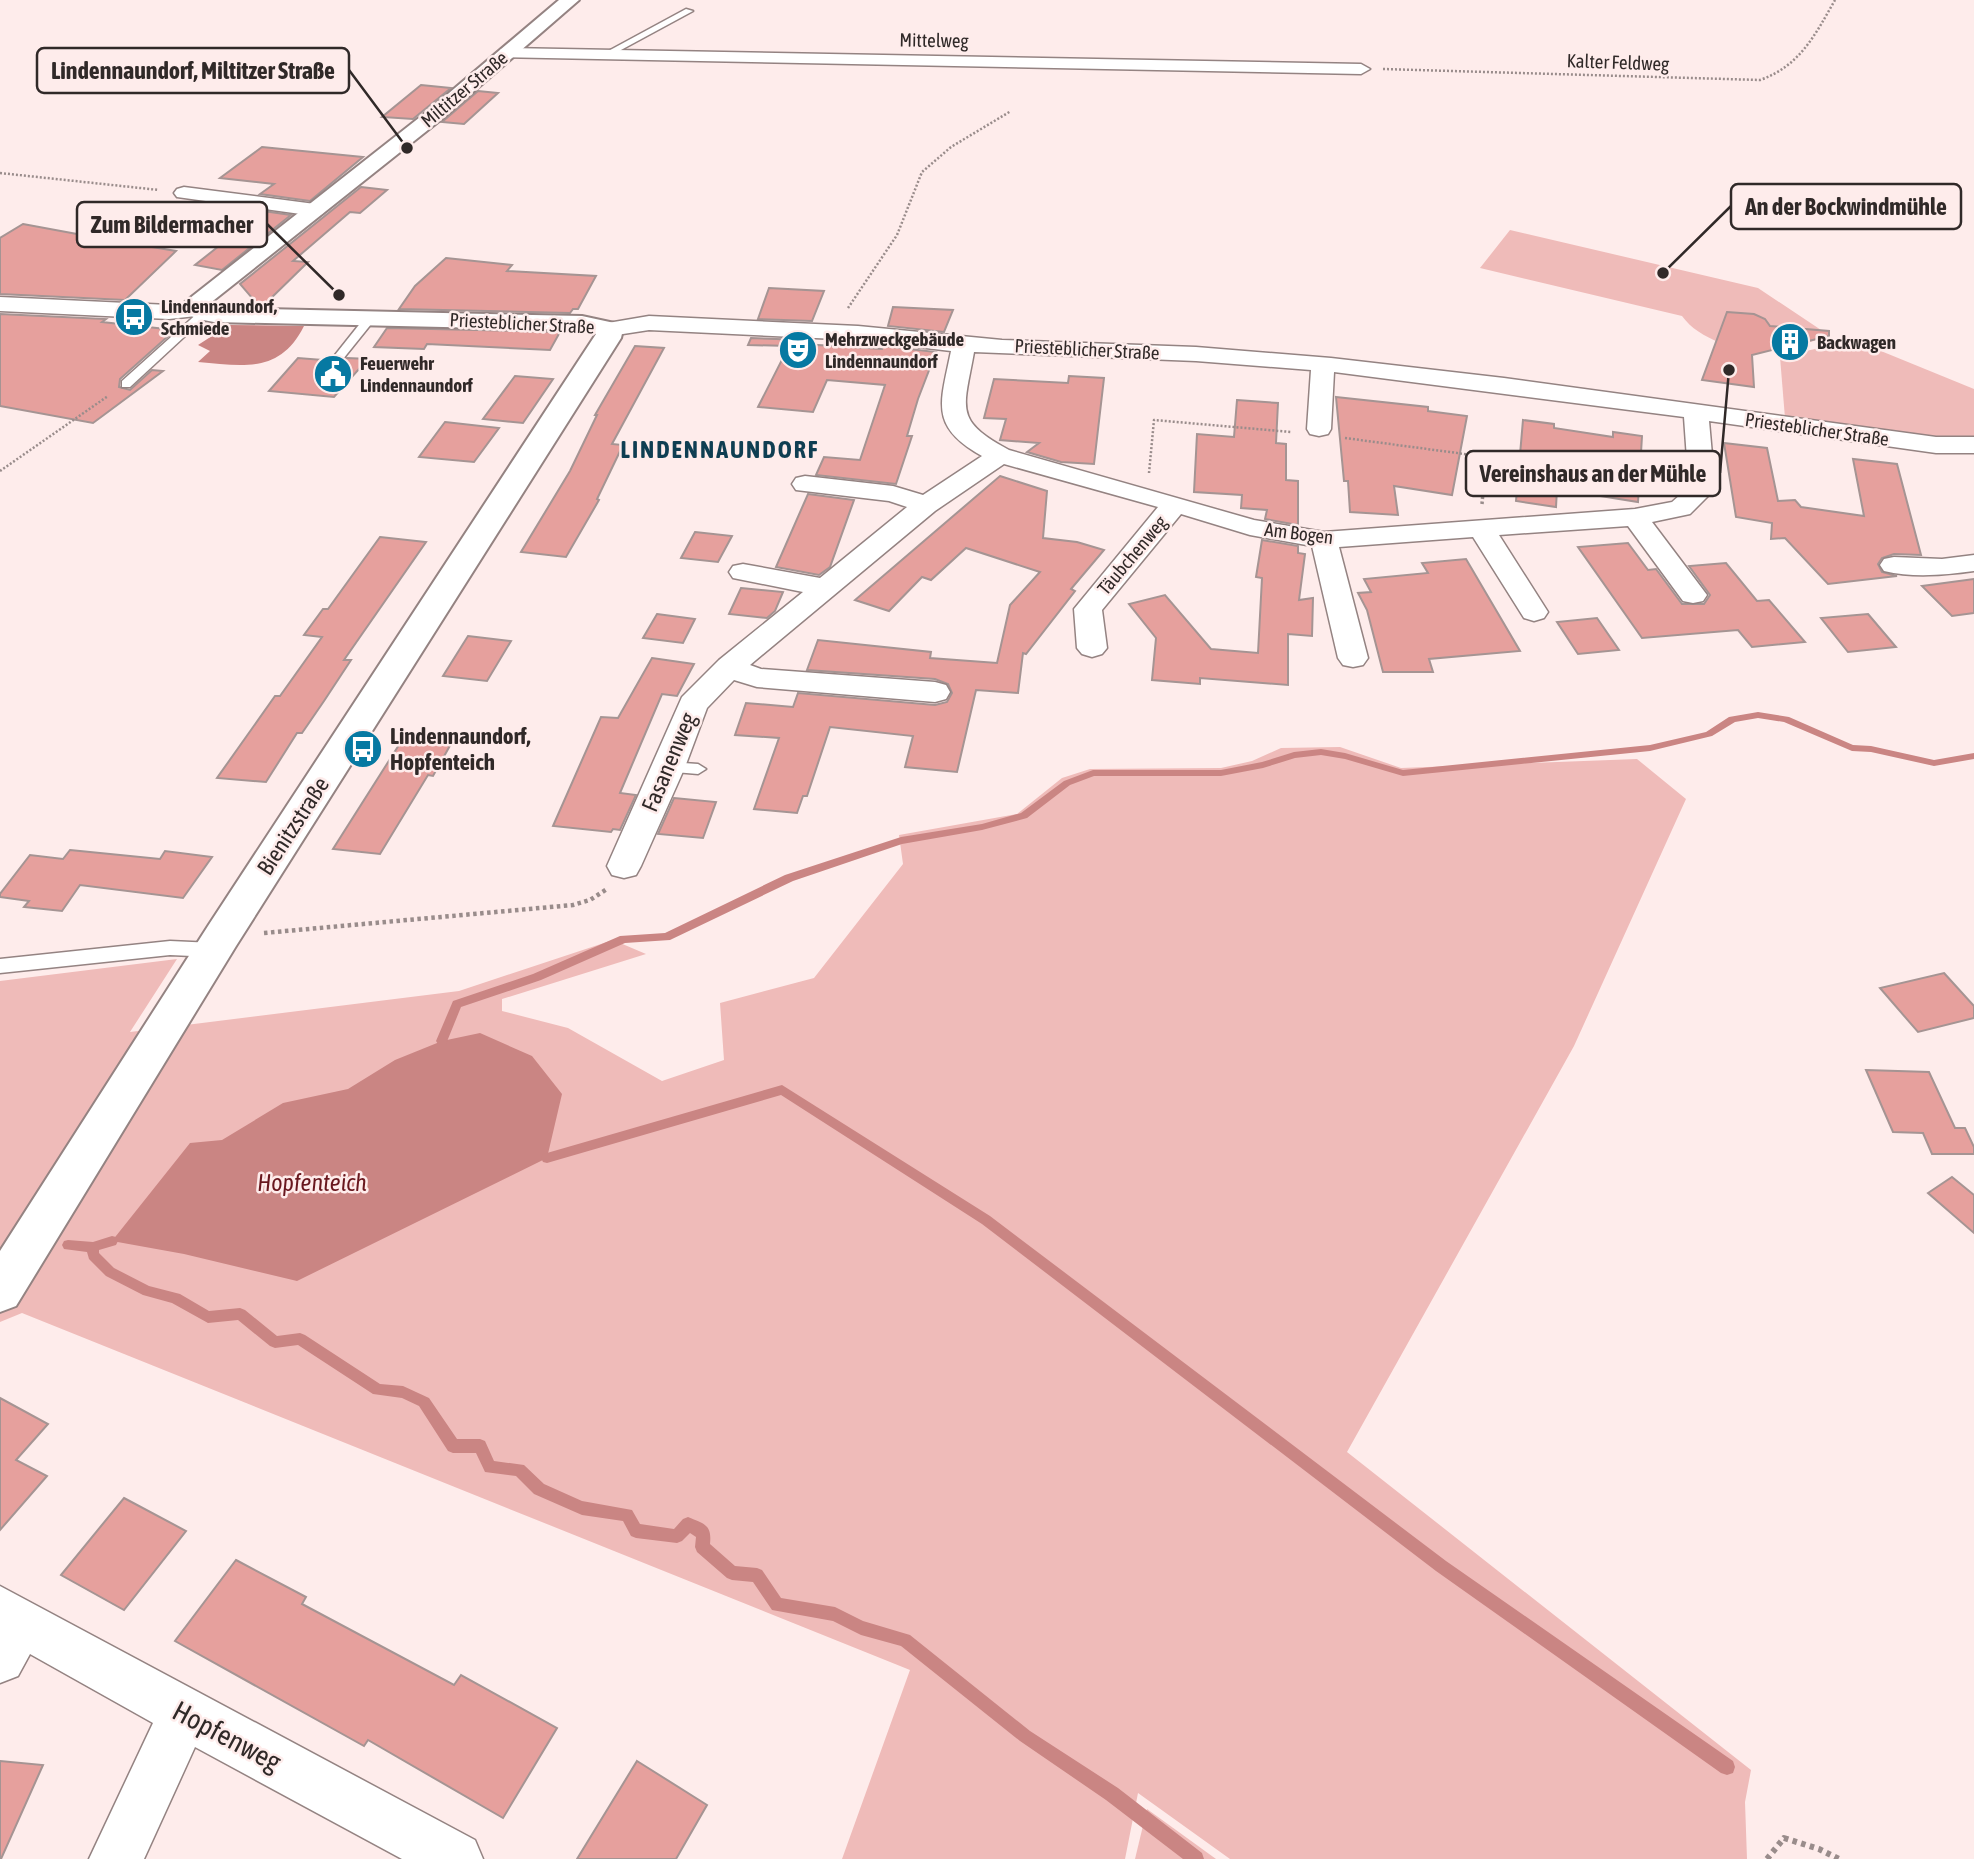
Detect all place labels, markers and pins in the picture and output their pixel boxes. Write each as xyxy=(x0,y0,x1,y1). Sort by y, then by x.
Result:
callout: Lindennaundorf, Miltitzer Straße xyxy=(37,48,349,93)
callout: An der Bockwindmühle xyxy=(1731,184,1961,229)
callout: Zum Bildermacher xyxy=(77,202,267,247)
place label: Lindennaundorf, Schmiede xyxy=(161,295,278,339)
bus stop icon: Lindennaundorf, Schmiede xyxy=(113,296,155,338)
building icon: Backwagen xyxy=(1769,321,1811,363)
place label: Mehrzweckgebäude Lindennaundorf xyxy=(825,328,965,372)
theatre icon: Mehrzweckgebäude Lindennaundorf xyxy=(777,329,819,371)
place label: Backwagen xyxy=(1817,331,1896,353)
place label: Feuerwehr Lindennaundorf xyxy=(360,352,474,396)
public building icon: Feuerwehr Lindennaundorf xyxy=(312,353,354,395)
callout: Vereinshaus an der Mühle xyxy=(1466,451,1720,496)
place label: Lindennaundorf, Hopfenteich xyxy=(390,723,531,775)
bus stop icon: Lindennaundorf, Hopfenteich xyxy=(342,728,384,770)

